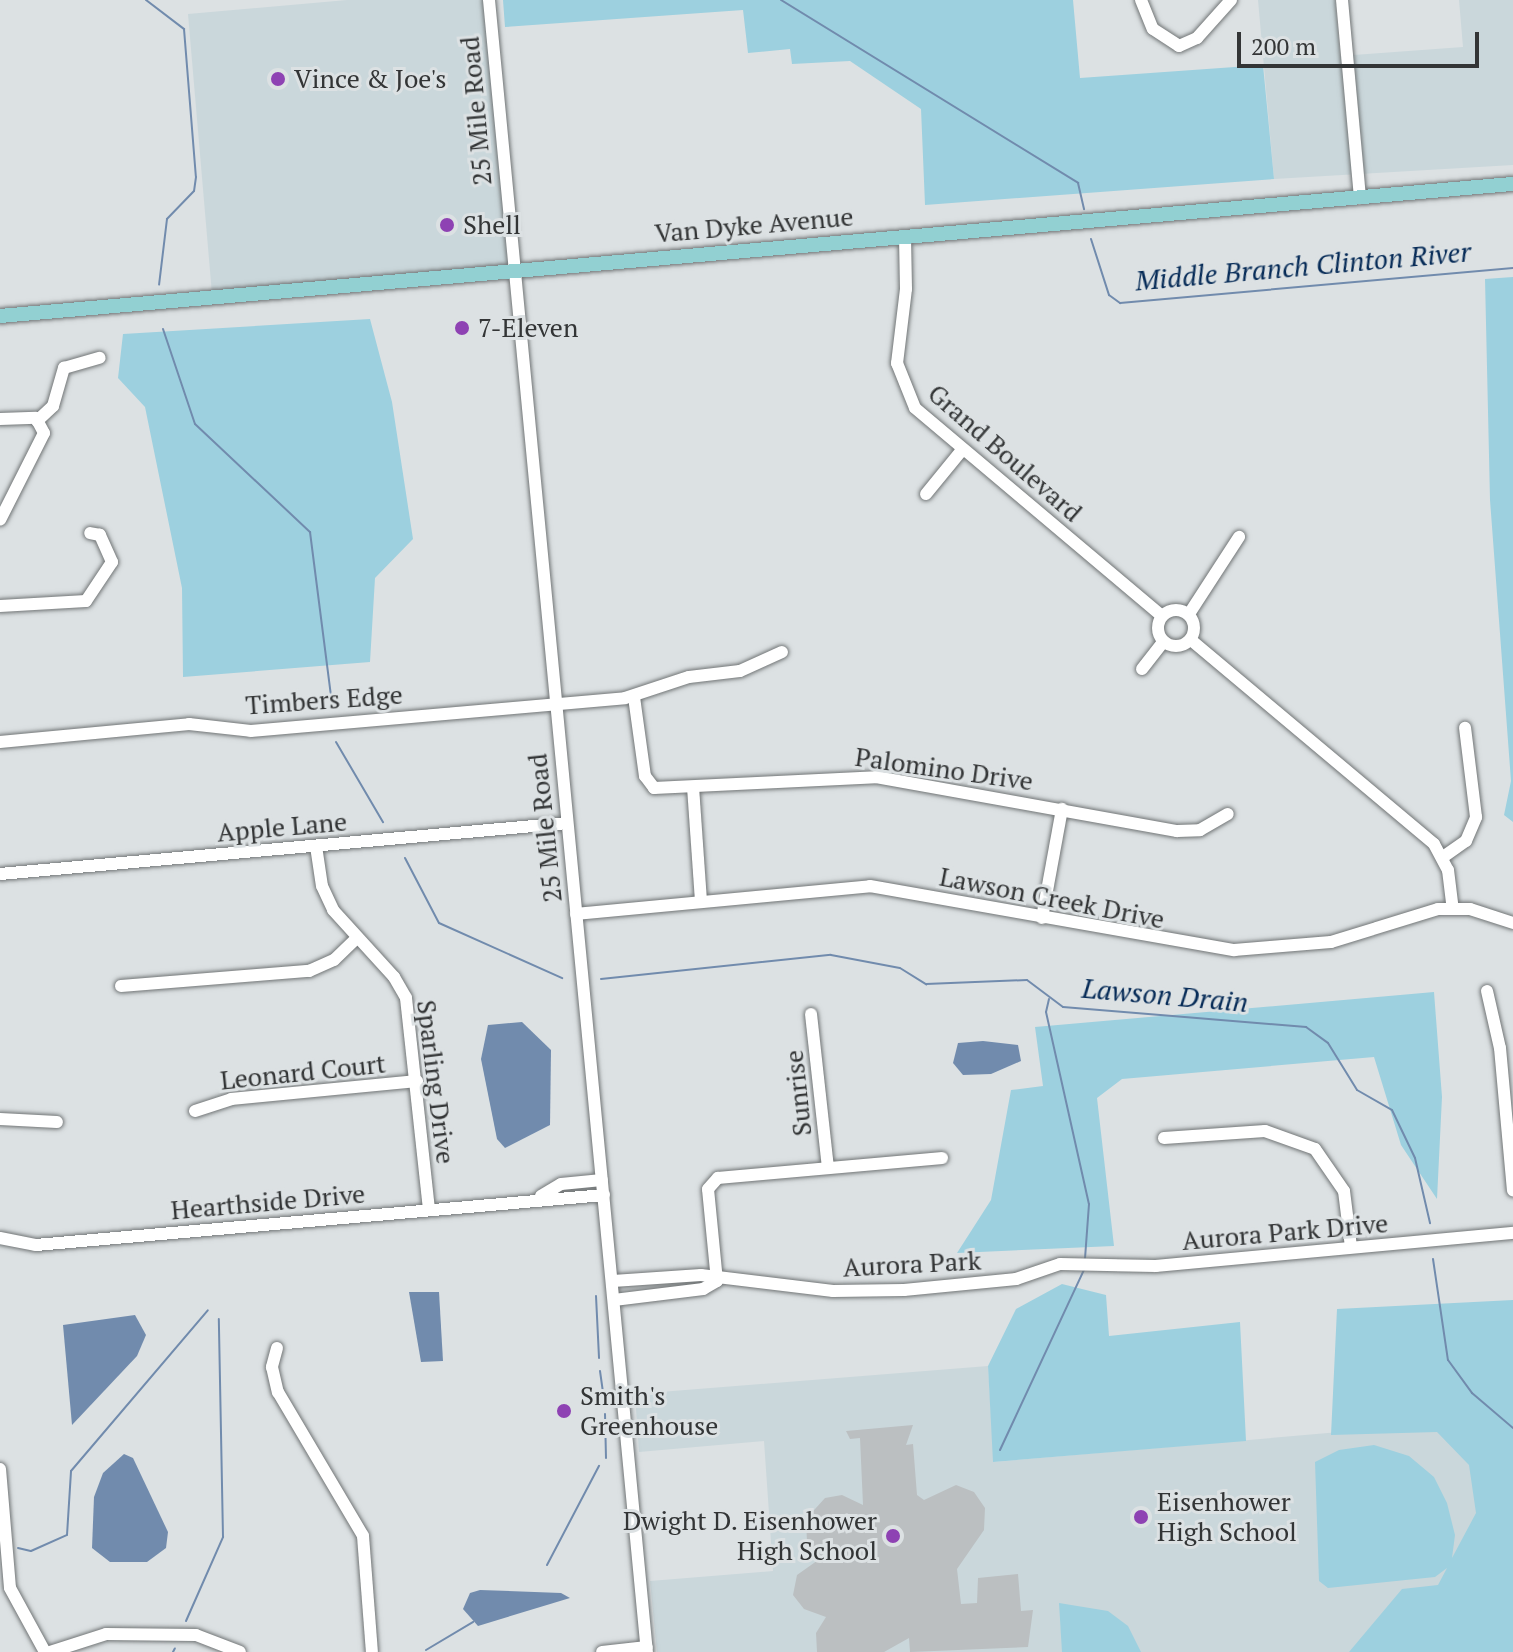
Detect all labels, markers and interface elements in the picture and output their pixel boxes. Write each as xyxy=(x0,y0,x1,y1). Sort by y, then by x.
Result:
scale bar xyxy=(1241,16,1483,66)
text: 200 m xyxy=(1251,30,1316,62)
street label: 25 Mile Road xyxy=(454,35,498,187)
place label: Vince & Joe's xyxy=(294,63,447,95)
marker: Vince & Joe's xyxy=(269,70,287,88)
street label: Van Dyke Avenue xyxy=(653,201,855,249)
place label: Shell xyxy=(463,209,521,241)
marker: Shell xyxy=(438,216,456,234)
water label: Middle Branch Clinton River xyxy=(1134,235,1472,297)
place label: 7-Eleven xyxy=(478,312,578,344)
marker: 7-Eleven xyxy=(453,319,471,337)
street label: Grand Boulevard xyxy=(922,378,1088,528)
street label: Timbers Edge xyxy=(244,679,404,721)
street label: Palomino Drive xyxy=(853,741,1035,797)
street label: 25 Mile Road xyxy=(522,752,568,904)
street label: Apple Lane xyxy=(216,806,348,848)
street label: Lawson Creek Drive xyxy=(937,861,1167,935)
water label: Lawson Drain xyxy=(1081,971,1249,1019)
street label: Sparling Drive xyxy=(410,998,462,1166)
street label: Leonard Court xyxy=(219,1048,387,1096)
street label: Sunrise xyxy=(778,1048,818,1138)
street label: Hearthside Drive xyxy=(170,1178,366,1226)
street label: Aurora Park Drive xyxy=(1181,1207,1389,1257)
street label: Aurora Park xyxy=(842,1245,982,1283)
place label: Smith's Greenhouse xyxy=(580,1380,718,1442)
marker: Smith's Greenhouse xyxy=(555,1402,573,1420)
place label: Eisenhower High School xyxy=(1157,1486,1297,1548)
place label: Dwight D. Eisenhower High School xyxy=(622,1505,877,1566)
marker: Eisenhower High School xyxy=(1132,1508,1150,1526)
marker: Dwight D. Eisenhower High School xyxy=(884,1527,902,1545)

